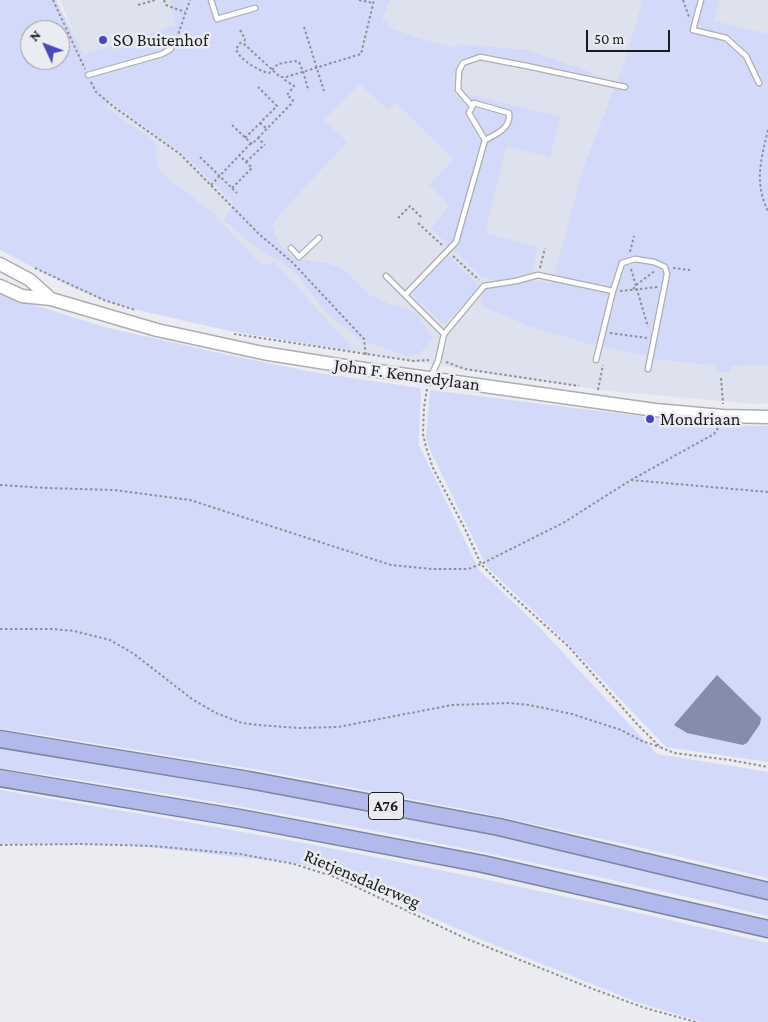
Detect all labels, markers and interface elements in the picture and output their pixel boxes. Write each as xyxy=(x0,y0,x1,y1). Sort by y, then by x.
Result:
north arrow xyxy=(20,20,70,70)
scale bar xyxy=(588,20,672,52)
text: N xyxy=(26,27,44,44)
place label: SO Buitenhof xyxy=(113,29,208,51)
text: 50 m xyxy=(594,31,624,47)
marker: SO Buitenhof xyxy=(97,34,109,46)
street label: John F. Kennedylaan xyxy=(333,354,481,396)
place label: Mondriaan xyxy=(660,408,740,430)
marker: Mondriaan xyxy=(644,413,656,425)
road number: A76 xyxy=(368,792,404,819)
street label: Rietjensdalerweg xyxy=(301,845,423,913)

